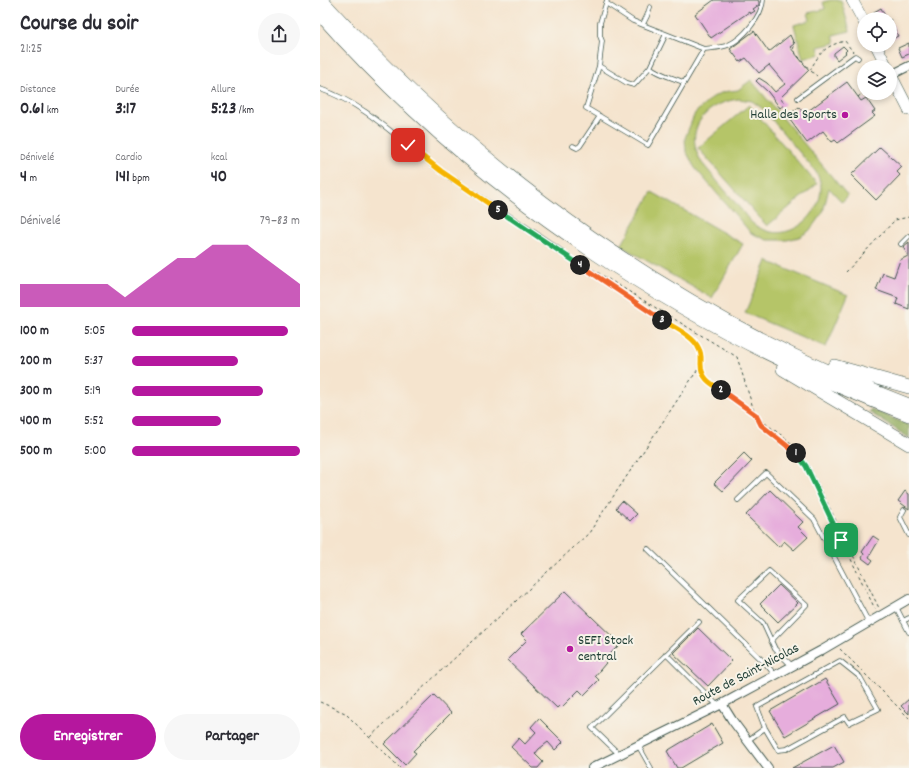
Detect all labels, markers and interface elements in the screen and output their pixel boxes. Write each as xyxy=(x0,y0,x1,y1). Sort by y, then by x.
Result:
text: Course du soir xyxy=(20,9,138,40)
map controls xyxy=(857,12,897,100)
button: locate xyxy=(857,12,897,52)
button: share xyxy=(258,13,300,55)
text: 21:25 xyxy=(20,40,42,59)
button: layers xyxy=(857,60,897,100)
text: Distance xyxy=(20,82,56,98)
text: Durée xyxy=(115,82,139,98)
text: Allure xyxy=(211,82,236,98)
text: 0.61 xyxy=(20,98,44,122)
text: 3:17 xyxy=(115,98,136,122)
text: 5:23 xyxy=(211,98,236,122)
text: km xyxy=(44,103,59,119)
text: /km xyxy=(236,103,254,119)
place label: Halle des Sports xyxy=(750,105,837,125)
marker: Halle des Sports xyxy=(840,110,850,120)
pin xyxy=(391,128,425,162)
icon: check xyxy=(397,134,419,156)
text: Dénivelé xyxy=(20,150,54,166)
text: Cardio xyxy=(115,150,142,166)
text: kcal xyxy=(211,150,227,166)
text: 4 xyxy=(20,166,27,190)
text: 141 xyxy=(115,166,130,190)
text: 40 xyxy=(211,166,227,190)
text: m xyxy=(27,171,37,187)
text: bpm xyxy=(130,171,150,187)
pin: 5 xyxy=(488,200,508,220)
text: 5 xyxy=(495,202,501,218)
text: Dénivelé xyxy=(20,212,61,231)
text: 79–83 m xyxy=(260,212,300,231)
pin: 4 xyxy=(570,255,590,275)
text: 4 xyxy=(578,257,582,273)
pin: 3 xyxy=(652,310,672,330)
text: 3 xyxy=(660,312,664,328)
text: 100 m xyxy=(20,322,49,341)
text: 5:05 xyxy=(84,322,105,341)
text: 200 m xyxy=(20,352,52,371)
text: 5:37 xyxy=(84,352,103,371)
pin: 2 xyxy=(711,380,731,400)
text: 300 m xyxy=(20,382,52,401)
text: 5:19 xyxy=(84,382,101,401)
text: 2 xyxy=(719,382,723,398)
text: 400 m xyxy=(20,412,51,431)
text: 5:52 xyxy=(84,412,104,431)
text: 500 m xyxy=(20,442,52,461)
text: 5:00 xyxy=(84,442,106,461)
pin: 1 xyxy=(786,443,806,463)
text: 1 xyxy=(795,445,797,461)
pin xyxy=(824,523,858,557)
icon: arrive xyxy=(830,529,852,551)
place label: SEFI Stock central xyxy=(578,631,634,667)
street label: Route de Saint-Nicolas xyxy=(689,638,803,712)
marker: SEFI Stock central xyxy=(565,644,575,654)
button: Enregistrer xyxy=(20,714,156,760)
button: Partager xyxy=(164,714,300,760)

